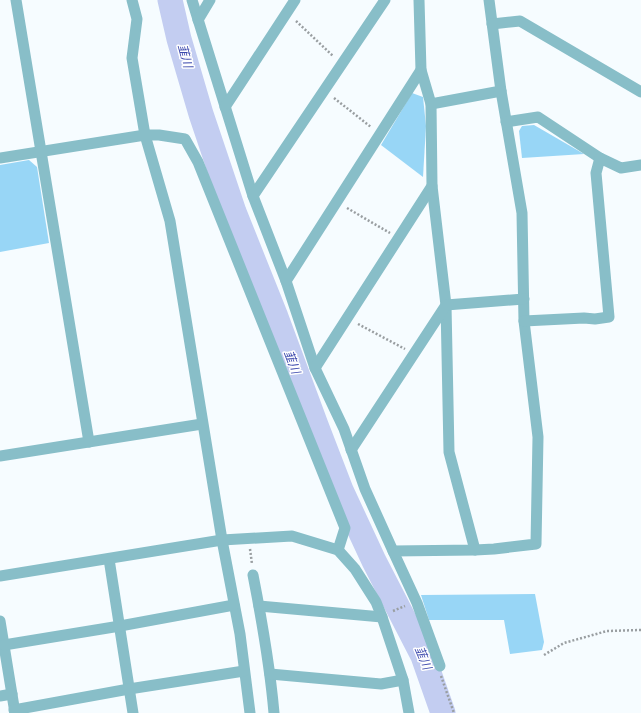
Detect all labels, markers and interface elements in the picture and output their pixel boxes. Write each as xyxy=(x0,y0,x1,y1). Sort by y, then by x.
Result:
water label: 韮川 xyxy=(175,43,195,71)
water label: 韮川 xyxy=(281,348,304,378)
water label: 韮川 xyxy=(412,644,435,674)

